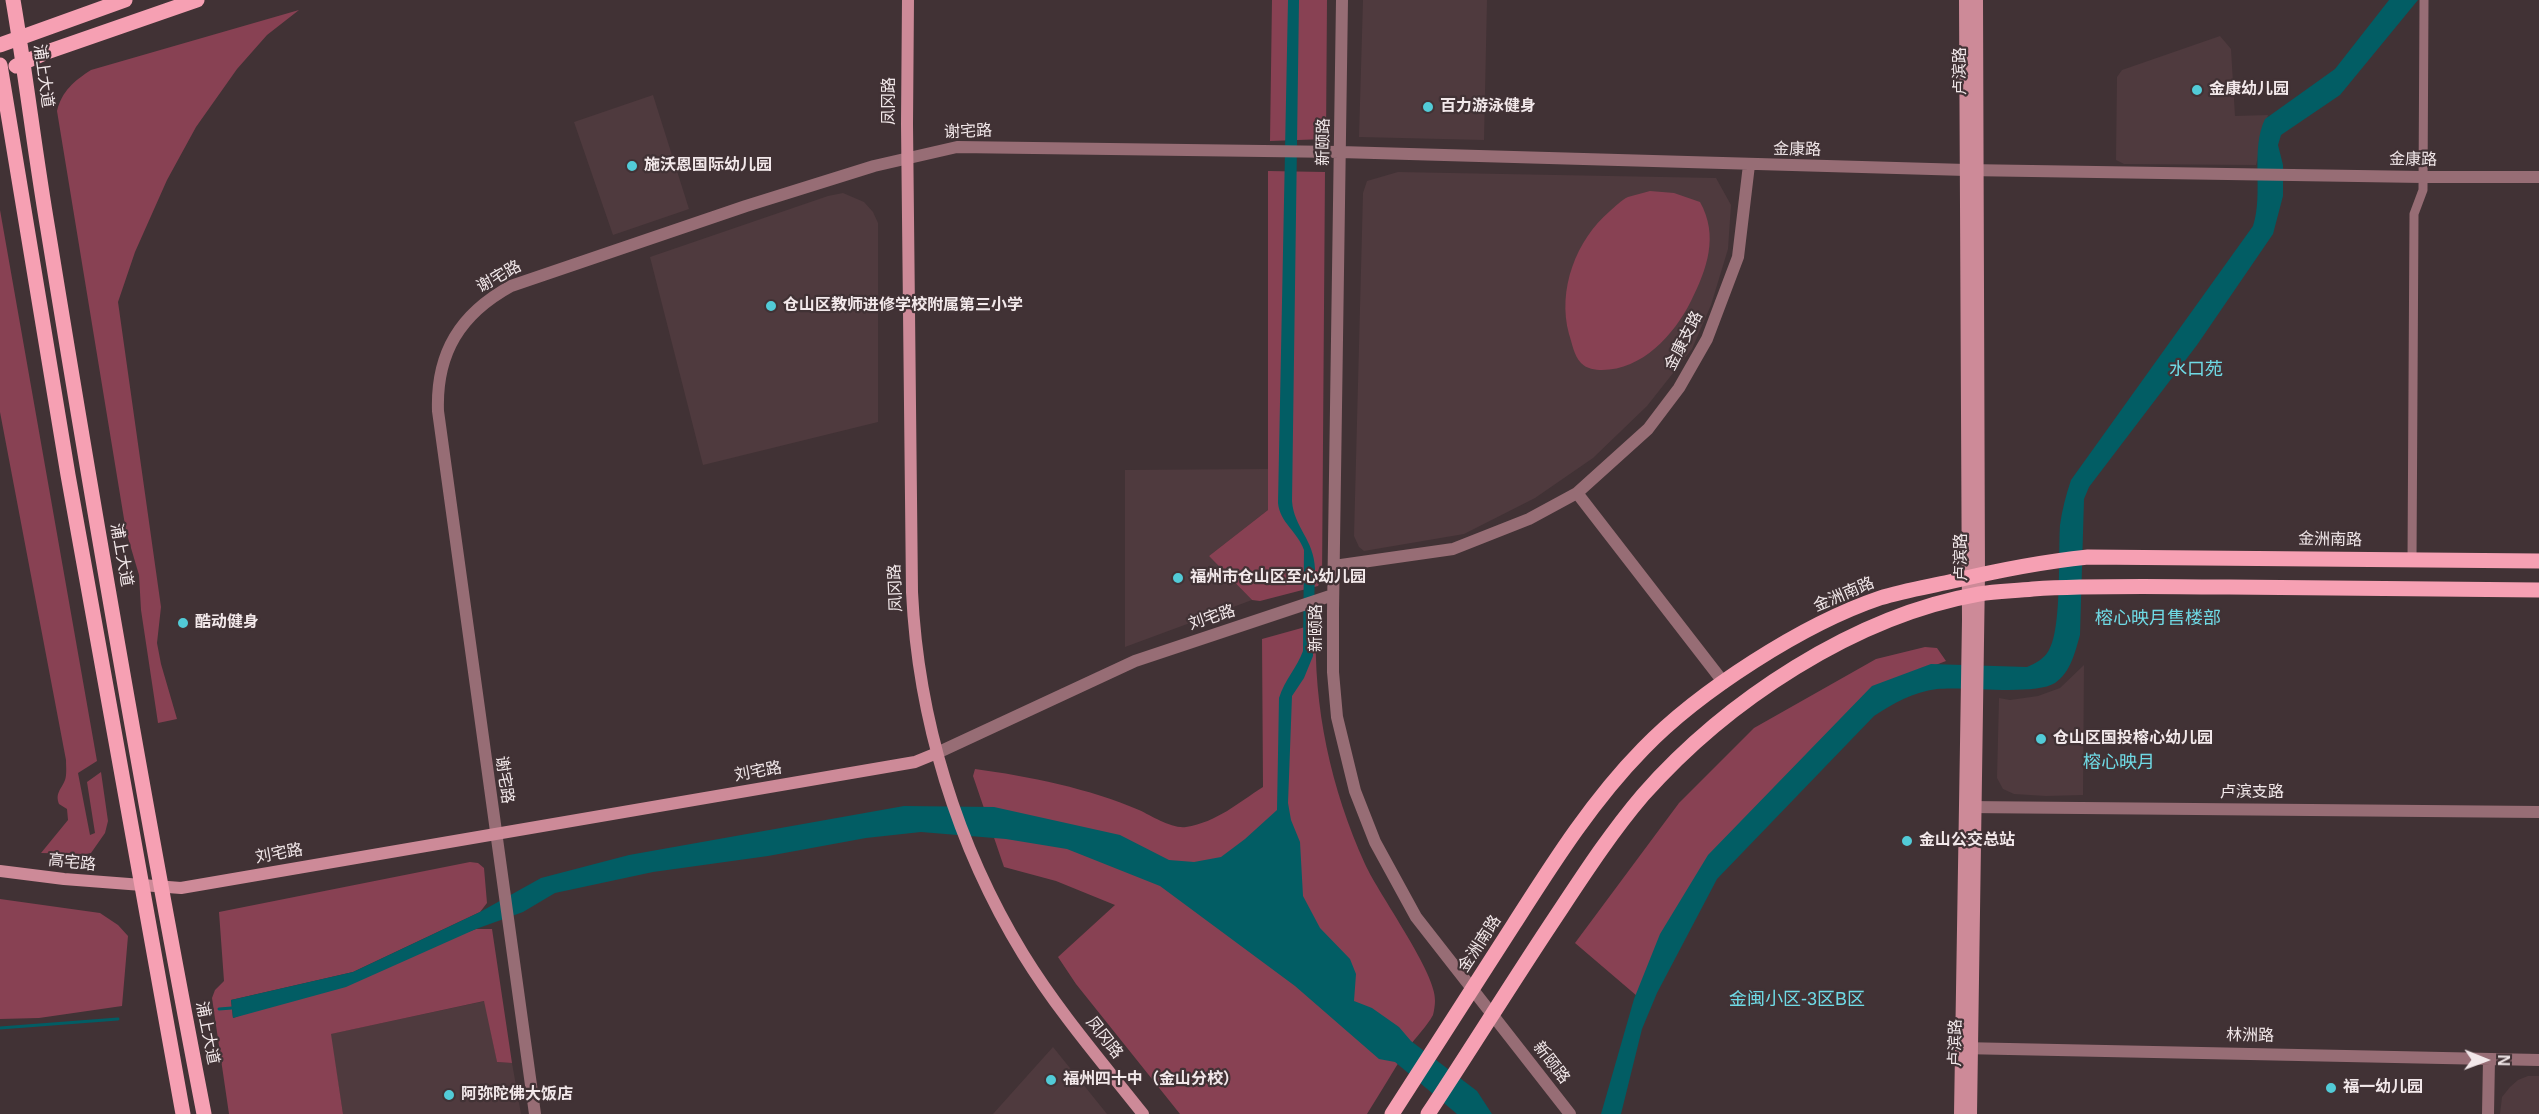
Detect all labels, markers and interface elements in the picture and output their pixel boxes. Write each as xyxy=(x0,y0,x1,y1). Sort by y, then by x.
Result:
street label: 浦上大道 xyxy=(29,43,57,109)
street label: 卢滨路 xyxy=(1951,47,1971,95)
street label: 凤冈路 xyxy=(880,77,900,125)
place label: 金康幼儿园 xyxy=(2209,80,2289,100)
marker: 金康幼儿园 xyxy=(2190,83,2204,97)
place label: 百力游泳健身 xyxy=(1440,97,1536,117)
marker: 百力游泳健身 xyxy=(1421,100,1435,114)
street label: 新颐路 xyxy=(1314,118,1334,166)
street label: 谢宅路 xyxy=(944,122,992,142)
street label: 金康路 xyxy=(1773,140,1821,160)
street label: 金康路 xyxy=(2389,150,2437,170)
place label: 施沃恩国际幼儿园 xyxy=(644,156,772,176)
marker: 施沃恩国际幼儿园 xyxy=(625,159,639,173)
street label: 谢宅路 xyxy=(473,257,525,297)
place label: 仓山区教师进修学校附属第三小学 xyxy=(783,296,1023,316)
marker: 仓山区教师进修学校附属第三小学 xyxy=(764,299,778,313)
street label: 金康支路 xyxy=(1661,308,1707,374)
district label: 水口苑 xyxy=(2169,359,2223,381)
street label: 浦上大道 xyxy=(106,522,136,588)
street label: 金洲南路 xyxy=(2298,530,2362,550)
street label: 卢滨路 xyxy=(1952,533,1972,581)
street label: 凤冈路 xyxy=(886,564,906,612)
place label: 福州市仓山区至心幼儿园 xyxy=(1190,568,1366,588)
marker: 福州市仓山区至心幼儿园 xyxy=(1171,571,1185,585)
street label: 金洲南路 xyxy=(1811,574,1877,616)
street label: 刘宅路 xyxy=(1186,601,1238,635)
street label: 新颐路 xyxy=(1307,604,1327,652)
district label: 榕心映月售楼部 xyxy=(2095,608,2221,630)
place label: 酷动健身 xyxy=(195,613,259,633)
marker: 酷动健身 xyxy=(176,616,190,630)
place label: 仓山区国投榕心幼儿园 xyxy=(2053,729,2213,749)
marker: 仓山区国投榕心幼儿园 xyxy=(2034,732,2048,746)
district label: 榕心映月 xyxy=(2083,752,2155,774)
street label: 谢宅路 xyxy=(491,755,517,805)
street label: 刘宅路 xyxy=(733,758,783,786)
street label: 卢滨支路 xyxy=(2220,783,2284,803)
place label: 金山公交总站 xyxy=(1919,831,2015,851)
marker: 金山公交总站 xyxy=(1900,834,1914,848)
street label: 刘宅路 xyxy=(254,840,304,868)
street label: 高宅路 xyxy=(47,851,97,875)
street label: 金洲南路 xyxy=(1455,912,1505,976)
district label: 金闽小区-3区B区 xyxy=(1729,989,1865,1011)
street label: 浦上大道 xyxy=(191,1000,223,1066)
street label: 凤冈路 xyxy=(1082,1013,1126,1063)
street label: 卢滨路 xyxy=(1946,1019,1966,1067)
street label: 林洲路 xyxy=(2226,1026,2274,1046)
north arrow xyxy=(2455,1030,2515,1090)
street label: 新颐路 xyxy=(1529,1038,1573,1088)
text: N xyxy=(2495,1054,2512,1066)
place label: 福州四十中（金山分校） xyxy=(1063,1070,1239,1090)
marker: 福州四十中（金山分校） xyxy=(1044,1073,1058,1087)
place label: 福一幼儿园 xyxy=(2343,1078,2423,1098)
marker: 福一幼儿园 xyxy=(2324,1081,2338,1095)
place label: 阿弥陀佛大饭店 xyxy=(461,1085,573,1105)
marker: 阿弥陀佛大饭店 xyxy=(442,1088,456,1102)

